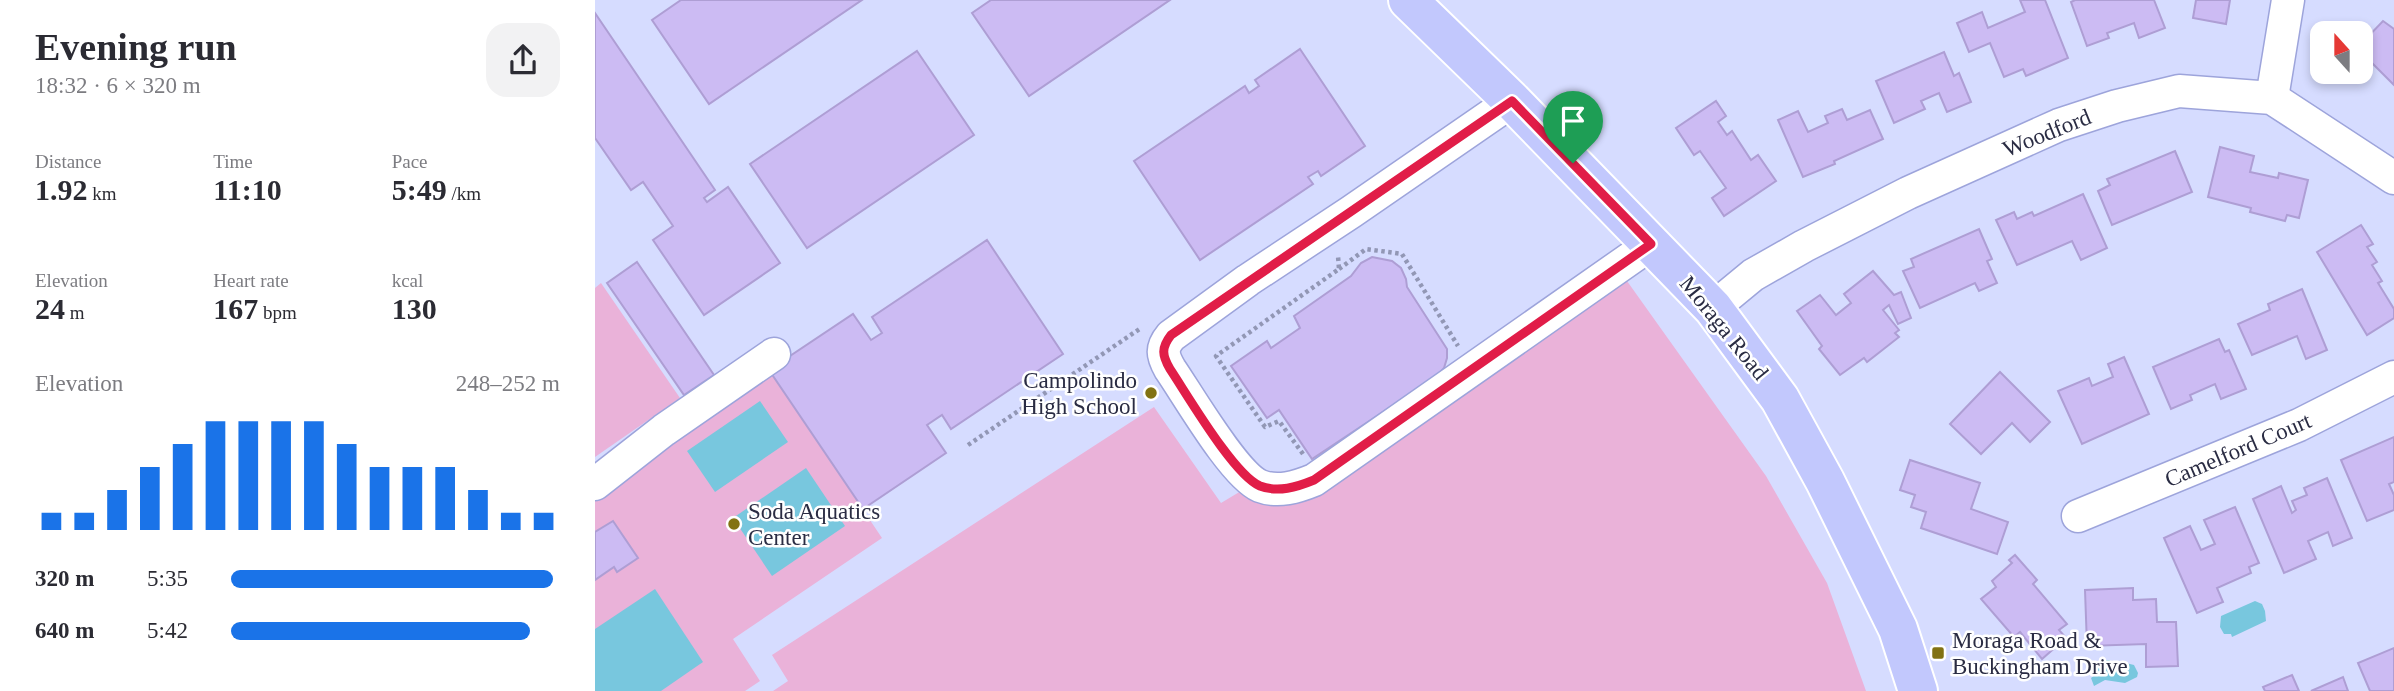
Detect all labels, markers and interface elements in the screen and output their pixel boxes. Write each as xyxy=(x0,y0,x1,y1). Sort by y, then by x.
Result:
north arrow xyxy=(2310,21,2373,84)
map controls xyxy=(2310,21,2373,84)
button: share xyxy=(486,23,560,97)
text: Evening run xyxy=(35,26,237,68)
text: 18:32 · 6 × 320 m xyxy=(35,73,201,98)
pin xyxy=(1543,91,1603,163)
icon: arrive xyxy=(1554,102,1592,140)
street label: Woodford xyxy=(1999,104,2095,162)
text: Distance xyxy=(35,151,101,172)
text: Time xyxy=(213,151,253,172)
text: Pace xyxy=(392,151,428,172)
text: 1.92 xyxy=(35,173,88,206)
text: 11:10 xyxy=(213,173,282,206)
text: 5:49 xyxy=(392,173,447,206)
text: km xyxy=(88,183,117,204)
text: /km xyxy=(447,183,481,204)
text: Elevation xyxy=(35,270,108,291)
text: Heart rate xyxy=(213,270,289,291)
text: kcal xyxy=(392,270,423,291)
street label: Moraga Road xyxy=(1675,271,1774,385)
text: 24 xyxy=(35,292,65,325)
text: 167 xyxy=(213,292,258,325)
text: 130 xyxy=(392,292,437,325)
text: m xyxy=(65,302,85,323)
text: bpm xyxy=(258,302,297,323)
place label: Campolindo High School xyxy=(1021,368,1137,419)
text: Elevation xyxy=(35,371,123,396)
text: 248–252 m xyxy=(456,371,560,396)
marker: Campolindo High School xyxy=(1143,385,1159,401)
street label: Camelford Court xyxy=(2161,408,2315,492)
place label: Soda Aquatics Center xyxy=(748,499,880,550)
marker: Soda Aquatics Center xyxy=(726,516,742,532)
text: 320 m xyxy=(35,566,94,591)
text: 5:35 xyxy=(147,566,188,591)
text: 640 m xyxy=(35,618,94,643)
text: 5:42 xyxy=(147,618,188,643)
place label: Moraga Road & Buckingham Drive xyxy=(1952,628,2128,679)
marker: Moraga Road & Buckingham Drive xyxy=(1930,645,1946,661)

